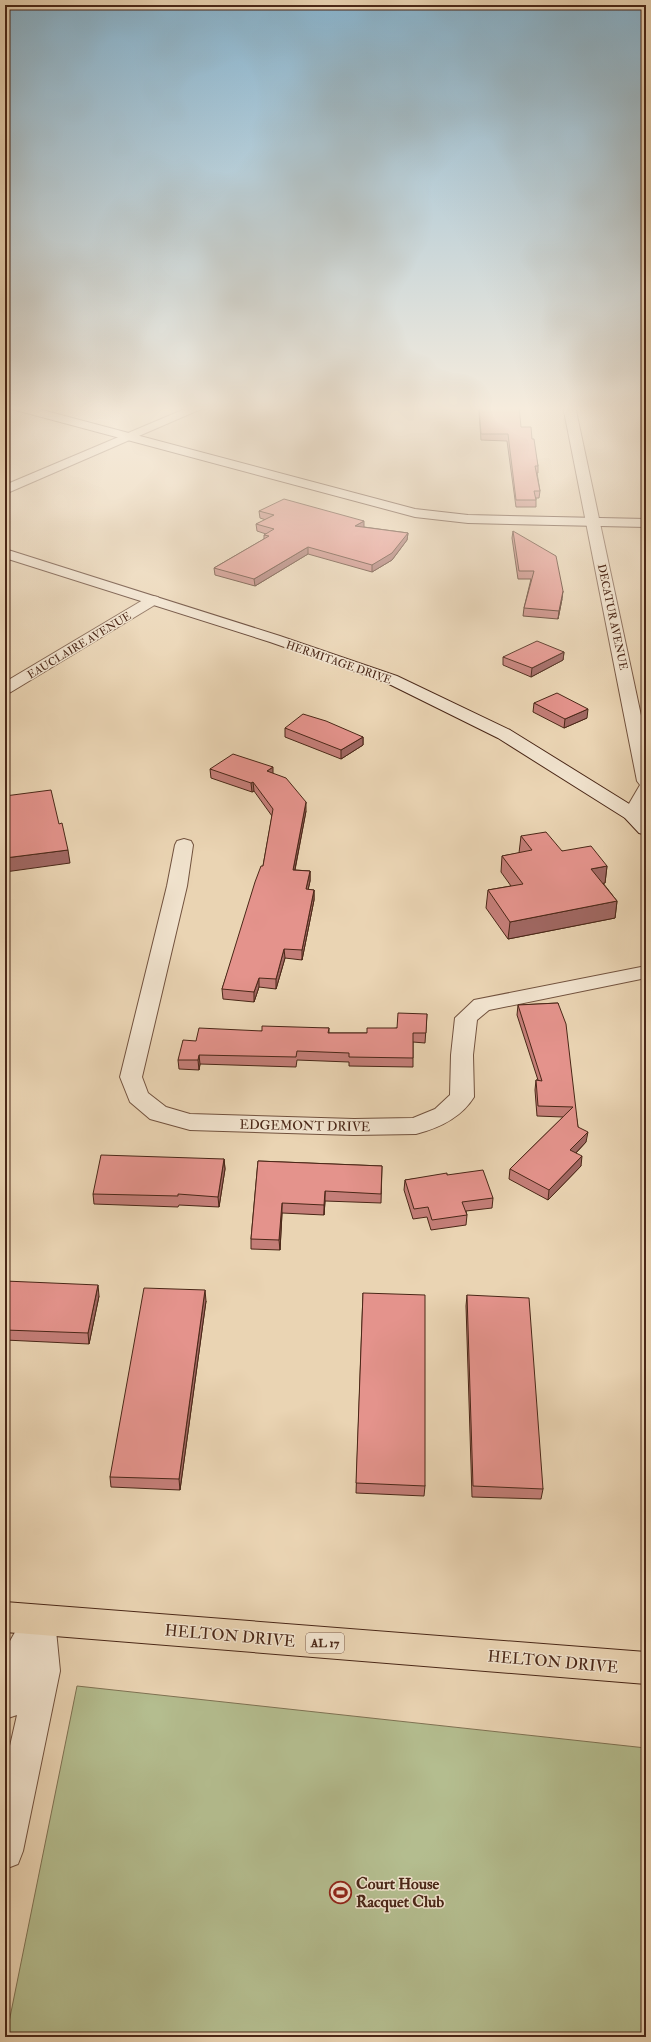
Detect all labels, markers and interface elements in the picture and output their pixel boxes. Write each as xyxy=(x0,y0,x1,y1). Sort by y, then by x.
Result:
street label: DECATUR AVENUE xyxy=(595,563,630,671)
street label: EAUCLAIRE AVENUE xyxy=(25,609,133,682)
street label: HERMITAGE DRIVE xyxy=(284,638,393,687)
street label: EDGEMONT DRIVE xyxy=(240,1117,370,1135)
street label: HELTON DRIVE xyxy=(164,1620,296,1652)
road number: AL 17 xyxy=(306,1633,344,1653)
street label: HELTON DRIVE xyxy=(487,1646,619,1678)
place label: Court House Racquet Club xyxy=(356,1874,444,1913)
sports icon: Court House Racquet Club xyxy=(328,1879,354,1905)

